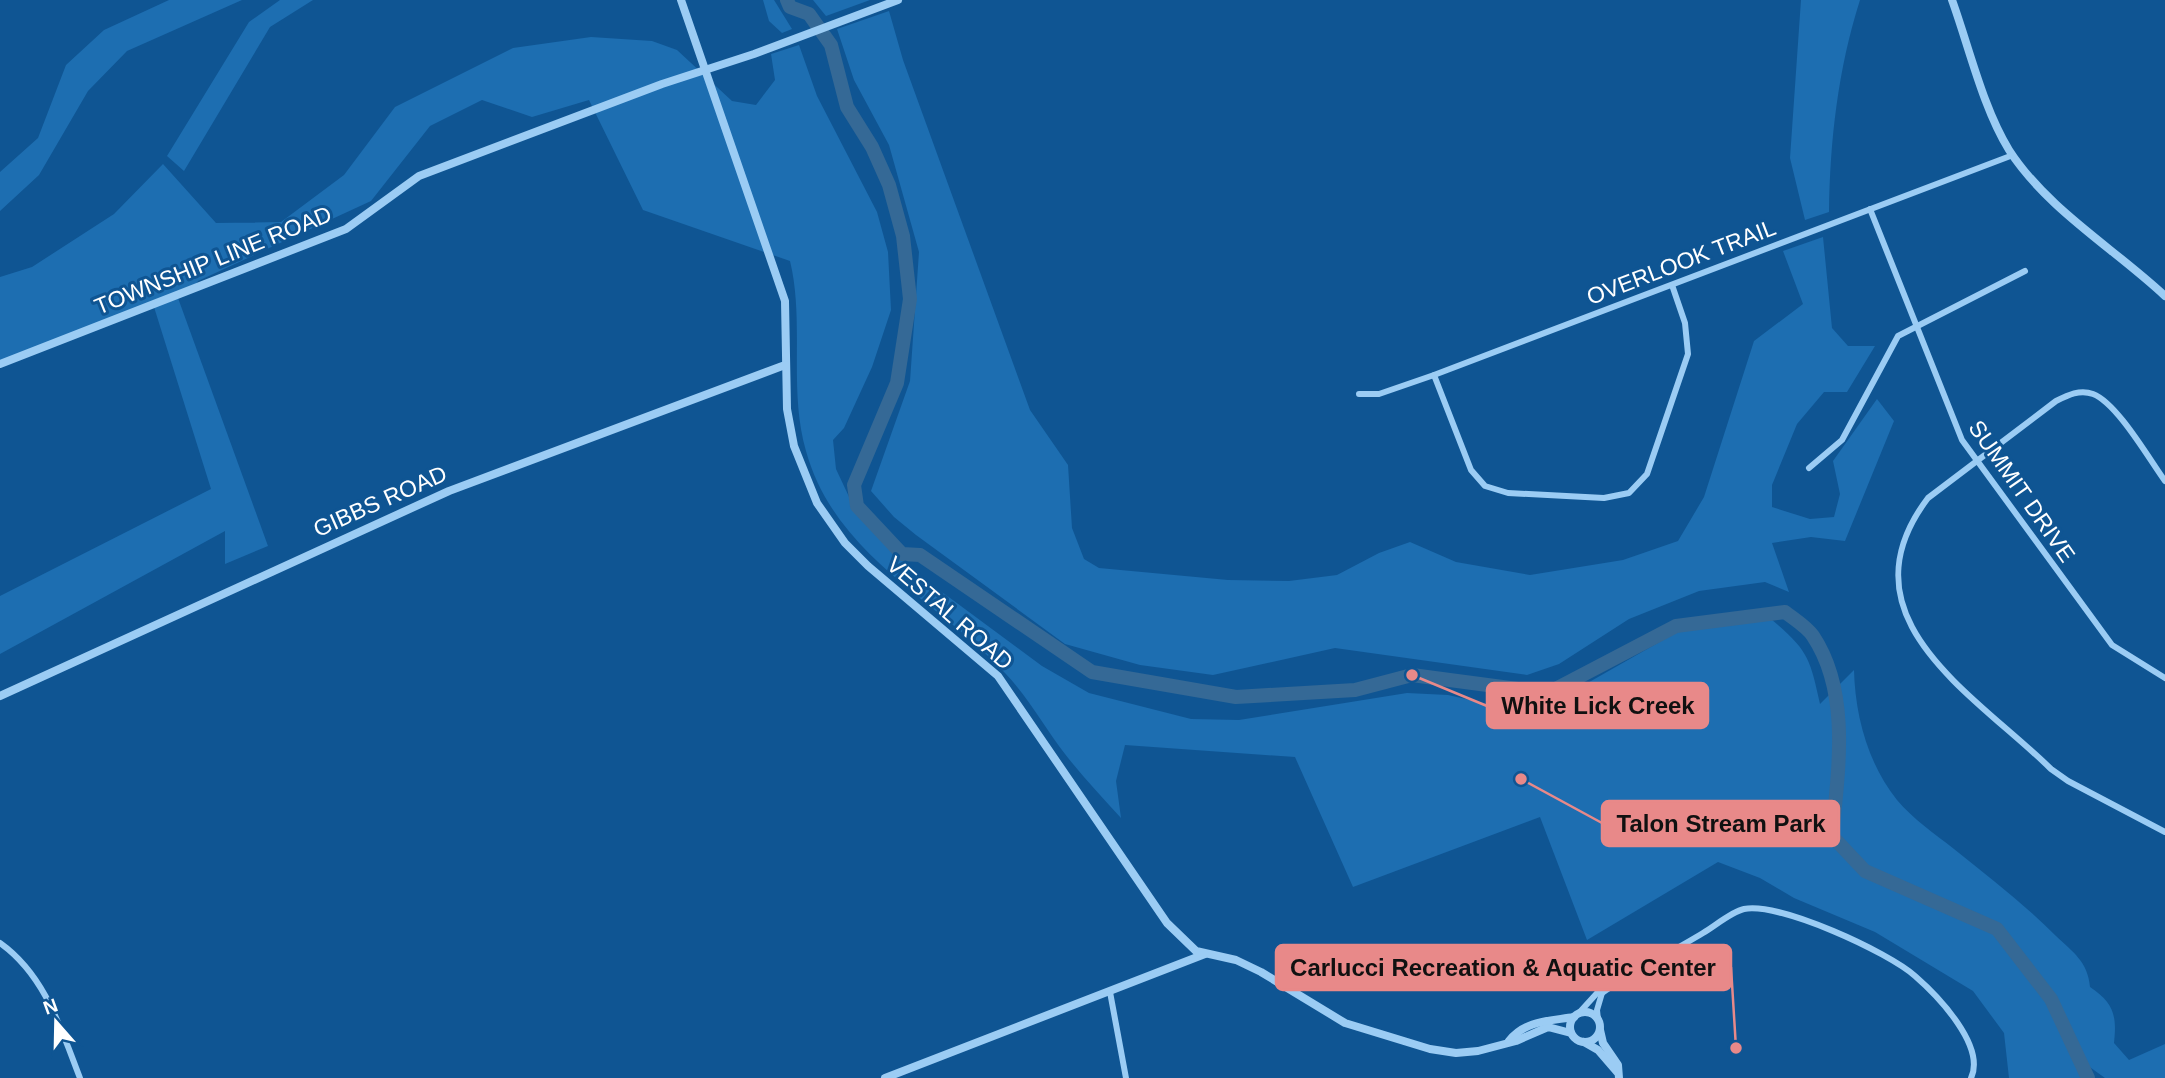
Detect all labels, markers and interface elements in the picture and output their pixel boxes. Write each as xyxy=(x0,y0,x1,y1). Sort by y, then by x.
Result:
street label: TOWNSHIP LINE ROAD xyxy=(91,200,335,320)
street label: OVERLOOK TRAIL xyxy=(1583,214,1779,310)
street label: SUMMIT DRIVE xyxy=(1963,415,2081,567)
street label: GIBBS ROAD xyxy=(309,460,451,542)
street label: VESTAL ROAD xyxy=(882,551,1018,675)
callout: White Lick Creek xyxy=(1487,683,1708,728)
text: White Lick Creek xyxy=(1501,692,1695,719)
callout: Talon Stream Park xyxy=(1602,801,1839,846)
text: Talon Stream Park xyxy=(1617,810,1826,837)
callout: Carlucci Recreation & Aquatic Center xyxy=(1276,945,1731,990)
text: Carlucci Recreation & Aquatic Center xyxy=(1290,954,1716,981)
north arrow xyxy=(21,987,91,1057)
text: N xyxy=(40,994,60,1019)

